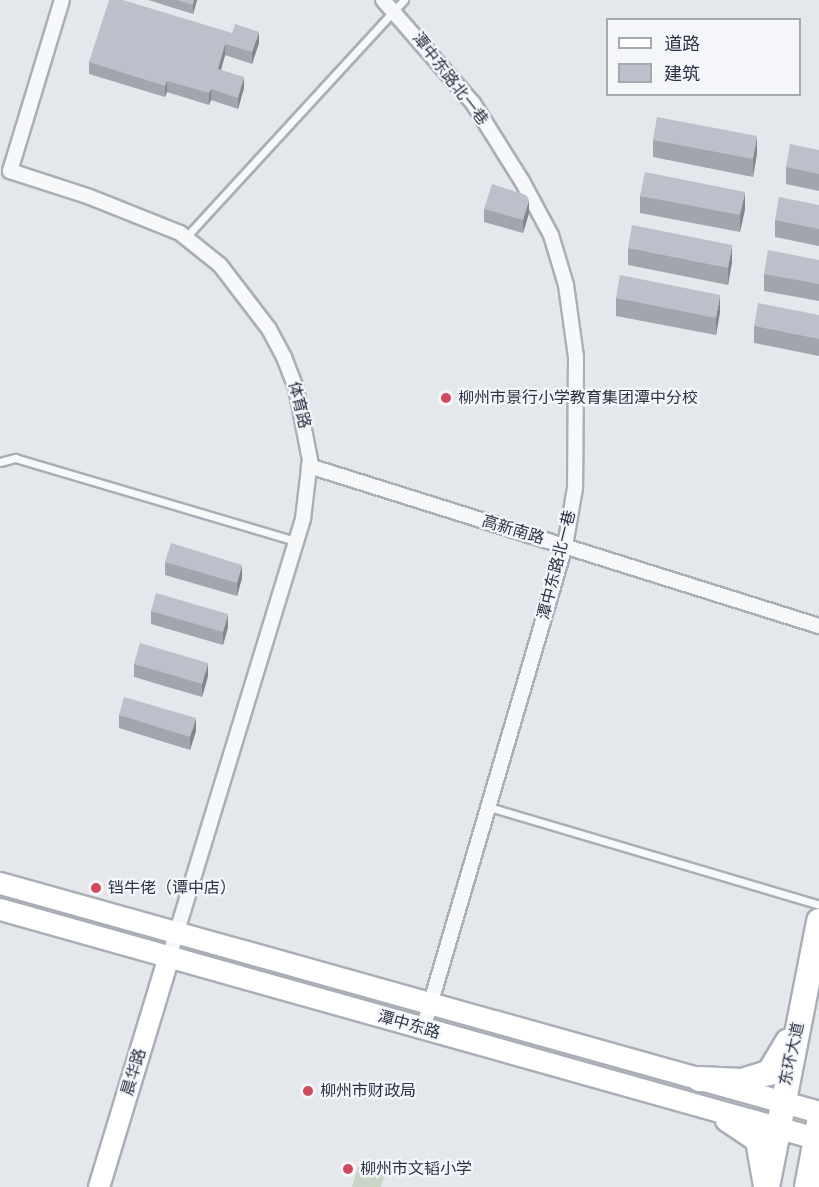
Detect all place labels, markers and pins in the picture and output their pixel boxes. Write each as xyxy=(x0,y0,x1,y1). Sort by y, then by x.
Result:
place label: 柳州市景行小学教育集团潭中分校 xyxy=(458,388,698,408)
marker: 柳州市景行小学教育集团潭中分校 xyxy=(439,391,453,405)
place label: 铛牛佬（谭中店） xyxy=(108,878,236,898)
marker: 铛牛佬（谭中店） xyxy=(89,881,103,895)
place label: 柳州市财政局 xyxy=(320,1081,416,1101)
marker: 柳州市财政局 xyxy=(301,1084,315,1098)
place label: 柳州市文韬小学 xyxy=(360,1159,472,1179)
marker: 柳州市文韬小学 xyxy=(341,1162,355,1176)

